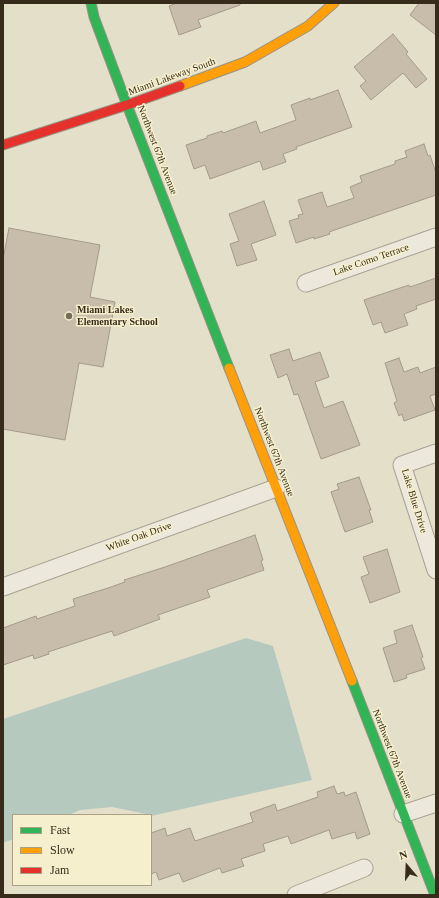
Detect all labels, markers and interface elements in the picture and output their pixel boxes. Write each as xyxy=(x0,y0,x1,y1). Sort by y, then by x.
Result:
street label: Miami Lakeway South xyxy=(127,56,217,98)
street label: Northwest 67th Avenue xyxy=(134,104,180,196)
street label: Lake Como Terrace xyxy=(332,241,410,279)
place label: Miami Lakes Elementary School xyxy=(77,304,158,328)
marker: Miami Lakes Elementary School xyxy=(64,311,74,321)
street label: Northwest 67th Avenue xyxy=(251,406,297,498)
street label: Lake Blue Drive xyxy=(399,467,429,535)
street label: White Oak Drive xyxy=(105,520,173,554)
street label: Northwest 67th Avenue xyxy=(369,708,415,800)
legend xyxy=(12,814,152,886)
text: Fast xyxy=(50,823,70,837)
text: Slow xyxy=(50,843,75,857)
north arrow xyxy=(387,846,427,886)
text: N xyxy=(397,848,409,862)
text: Jam xyxy=(50,863,69,877)

